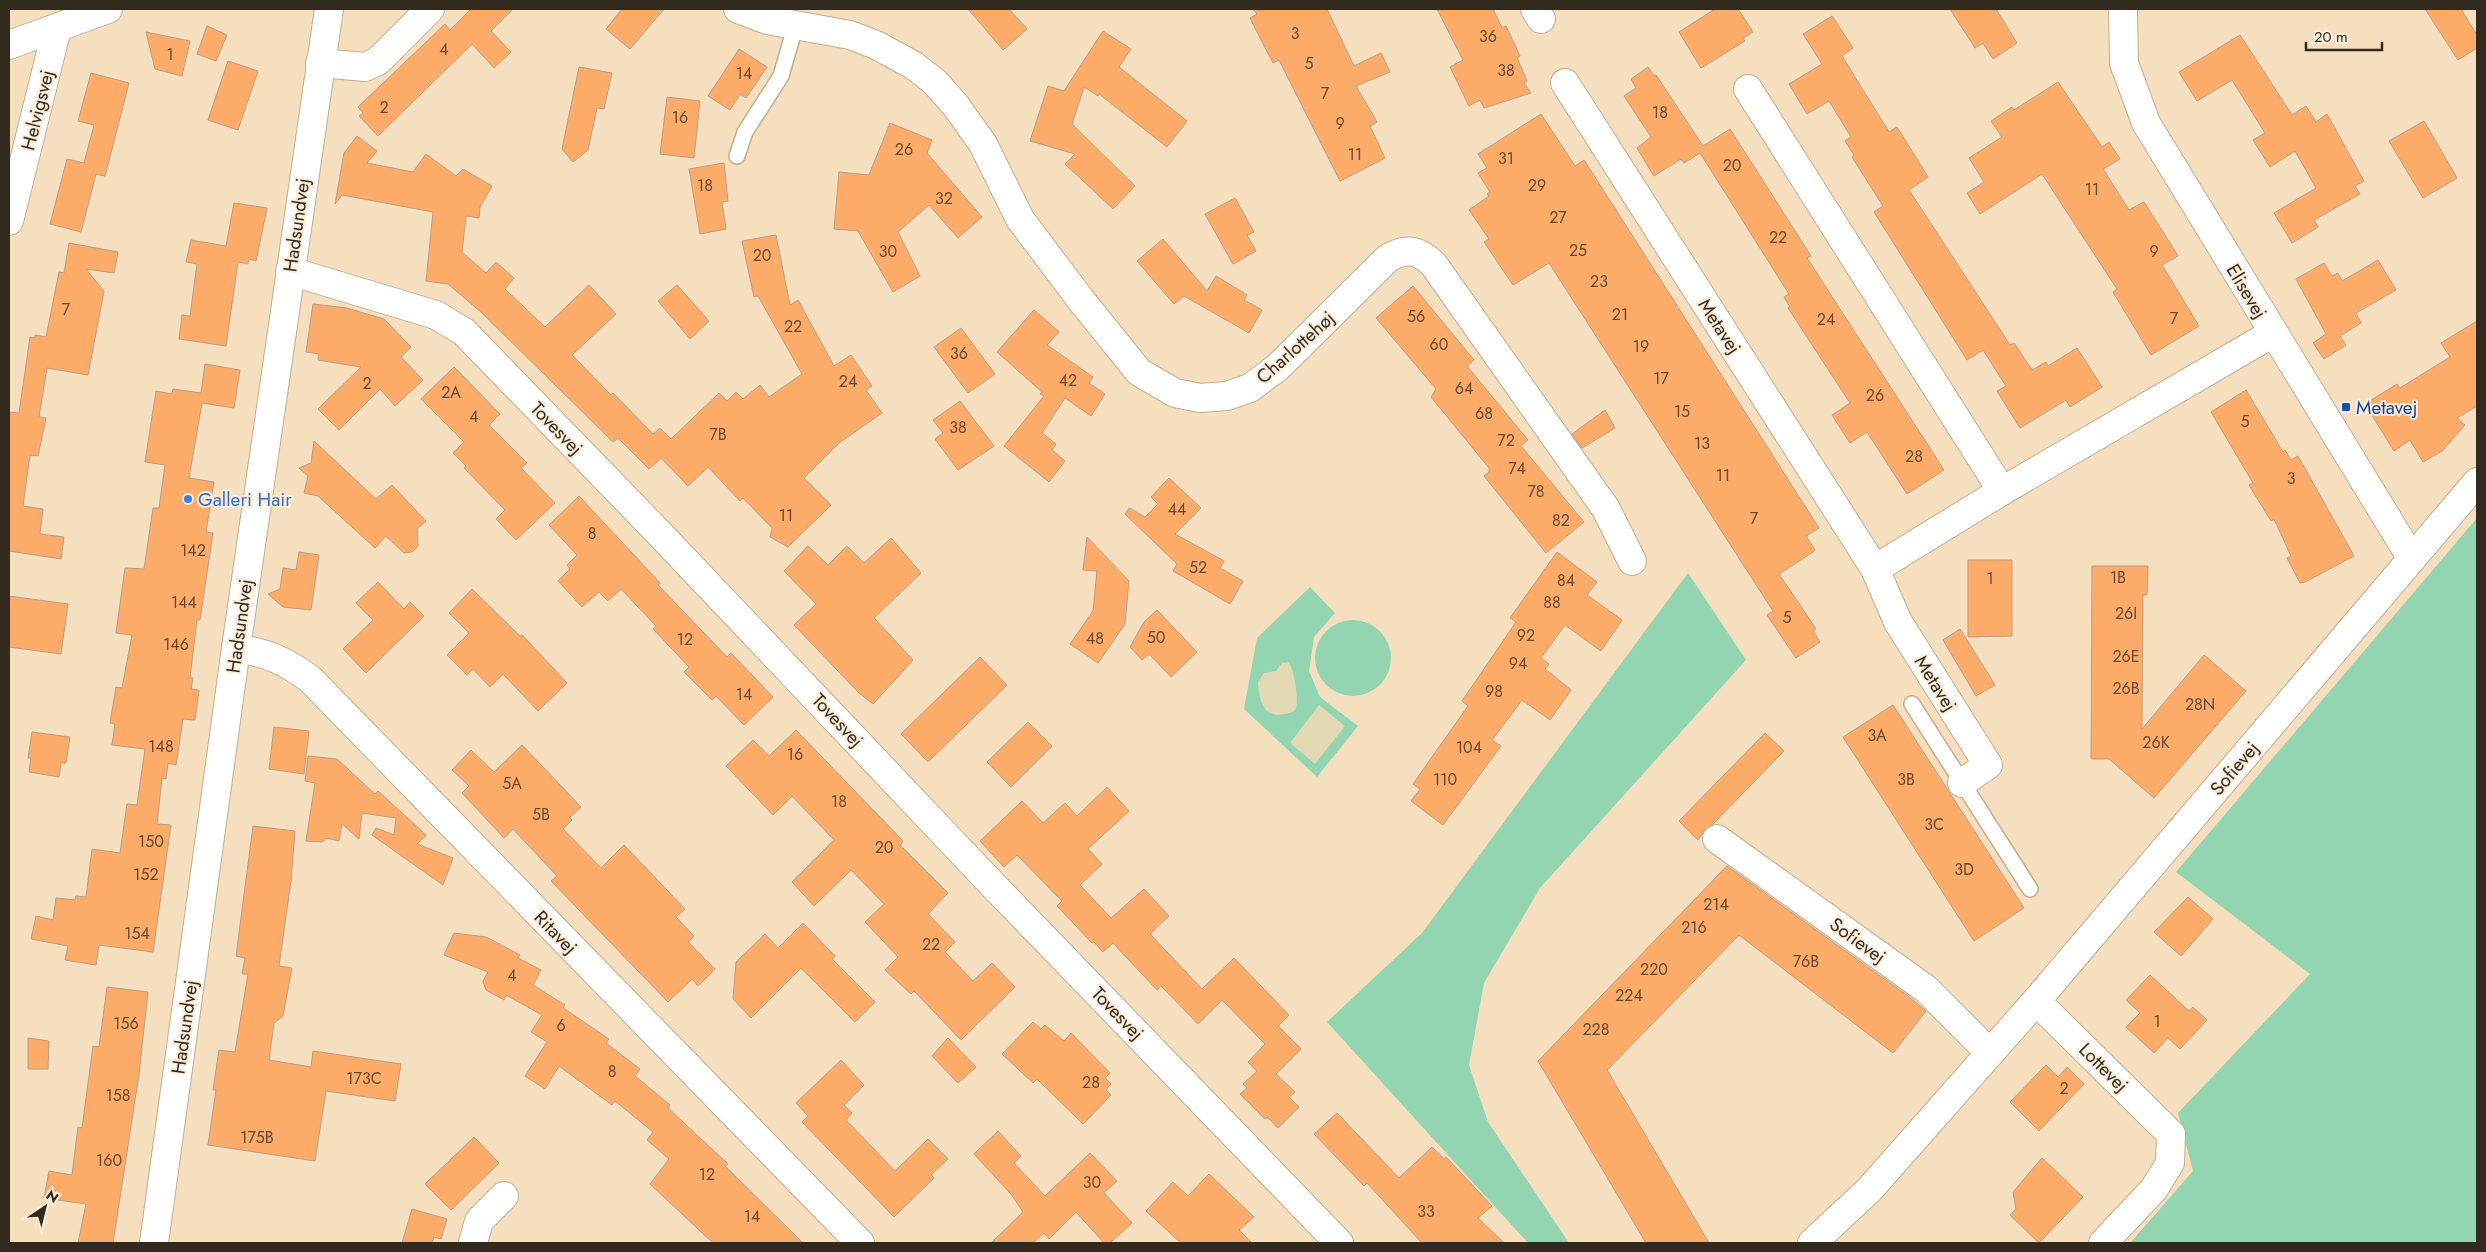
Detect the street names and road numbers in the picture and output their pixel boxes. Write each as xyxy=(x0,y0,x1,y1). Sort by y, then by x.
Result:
street label: Helvigsvej xyxy=(14,67,61,153)
street label: Hadsundvej xyxy=(277,176,316,274)
street label: Elisevej xyxy=(2220,259,2273,324)
street label: Metavej xyxy=(1692,293,1748,359)
street label: Charlottehøj xyxy=(1250,305,1341,390)
street label: Tovesvej xyxy=(524,396,589,461)
street label: Hadsundvej xyxy=(220,577,259,675)
street label: Metavej xyxy=(1908,650,1963,716)
street label: Tovesvej xyxy=(806,687,870,753)
street label: Sofievej xyxy=(2204,735,2265,801)
street label: Ritavej xyxy=(528,904,583,960)
street label: Sofievej xyxy=(1824,911,1891,970)
street label: Hadsundvej xyxy=(165,978,204,1076)
street label: Tovesvej xyxy=(1085,981,1150,1046)
street label: Lottevej xyxy=(2073,1037,2134,1098)

